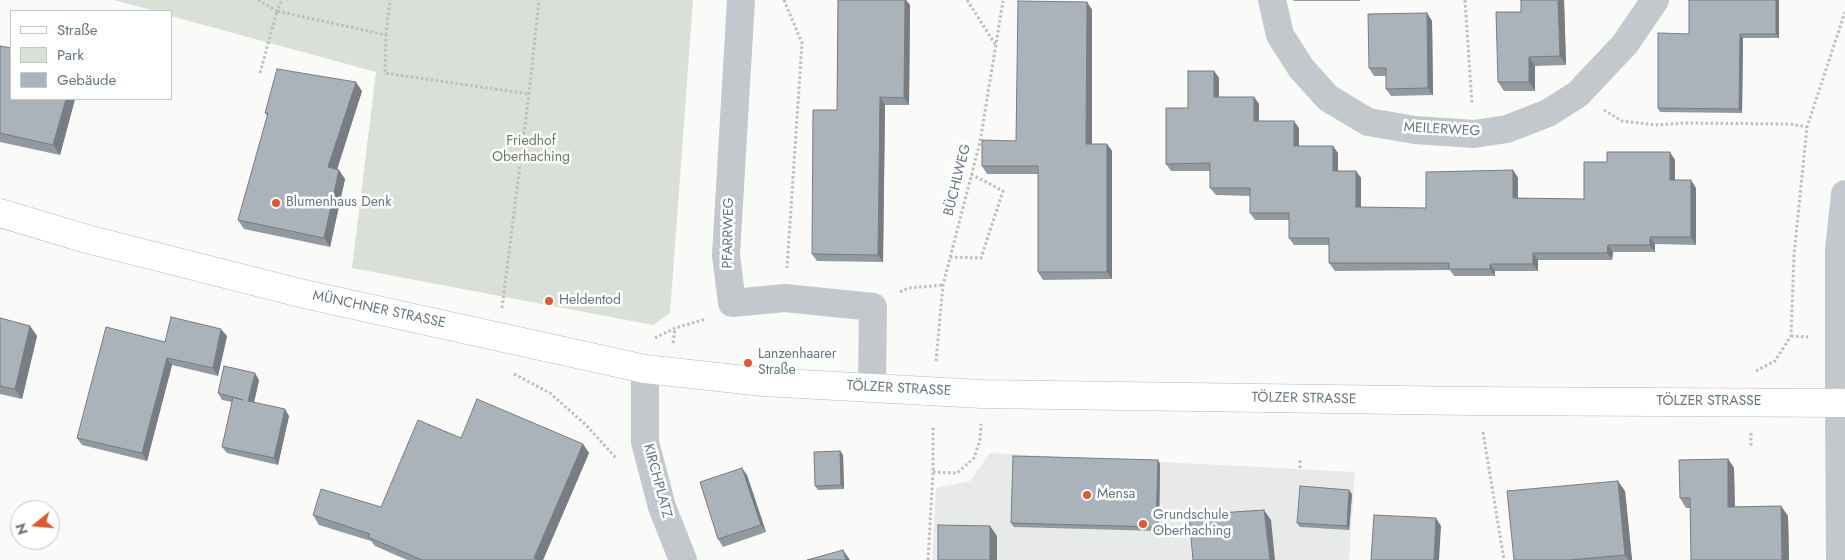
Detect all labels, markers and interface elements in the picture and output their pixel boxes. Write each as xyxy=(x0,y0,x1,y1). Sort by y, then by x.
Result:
legend xyxy=(10,10,172,100)
text: Straße xyxy=(57,19,97,41)
text: Park xyxy=(57,44,84,66)
text: Gebäude xyxy=(57,69,116,91)
street label: MEILERWEG xyxy=(1403,120,1481,140)
park label: Friedhof Oberhaching xyxy=(492,134,570,166)
street label: BÜCHLWEG xyxy=(941,142,975,218)
place label: Blumenhaus Denk xyxy=(286,195,391,211)
marker: Blumenhaus Denk xyxy=(270,197,282,209)
street label: PFARRWEG xyxy=(720,197,738,269)
street label: MÜNCHNER STRASSE xyxy=(311,288,447,332)
place label: Heldentod xyxy=(559,293,621,309)
marker: Heldentod xyxy=(543,295,555,307)
place label: Lanzenhaarer Straße xyxy=(758,347,837,380)
marker: Lanzenhaarer Straße xyxy=(742,357,754,369)
street label: TÖLZER STRASSE xyxy=(846,378,952,400)
street label: TÖLZER STRASSE xyxy=(1251,390,1357,408)
street label: TÖLZER STRASSE xyxy=(1657,394,1761,410)
street label: KIRCHPLATZ xyxy=(639,442,675,520)
place label: Mensa xyxy=(1097,487,1135,503)
marker: Mensa xyxy=(1081,489,1093,501)
north arrow xyxy=(10,500,60,550)
place label: Grundschule Oberhaching xyxy=(1153,508,1231,540)
marker: Grundschule Oberhaching xyxy=(1137,518,1149,530)
text: N xyxy=(10,521,33,537)

